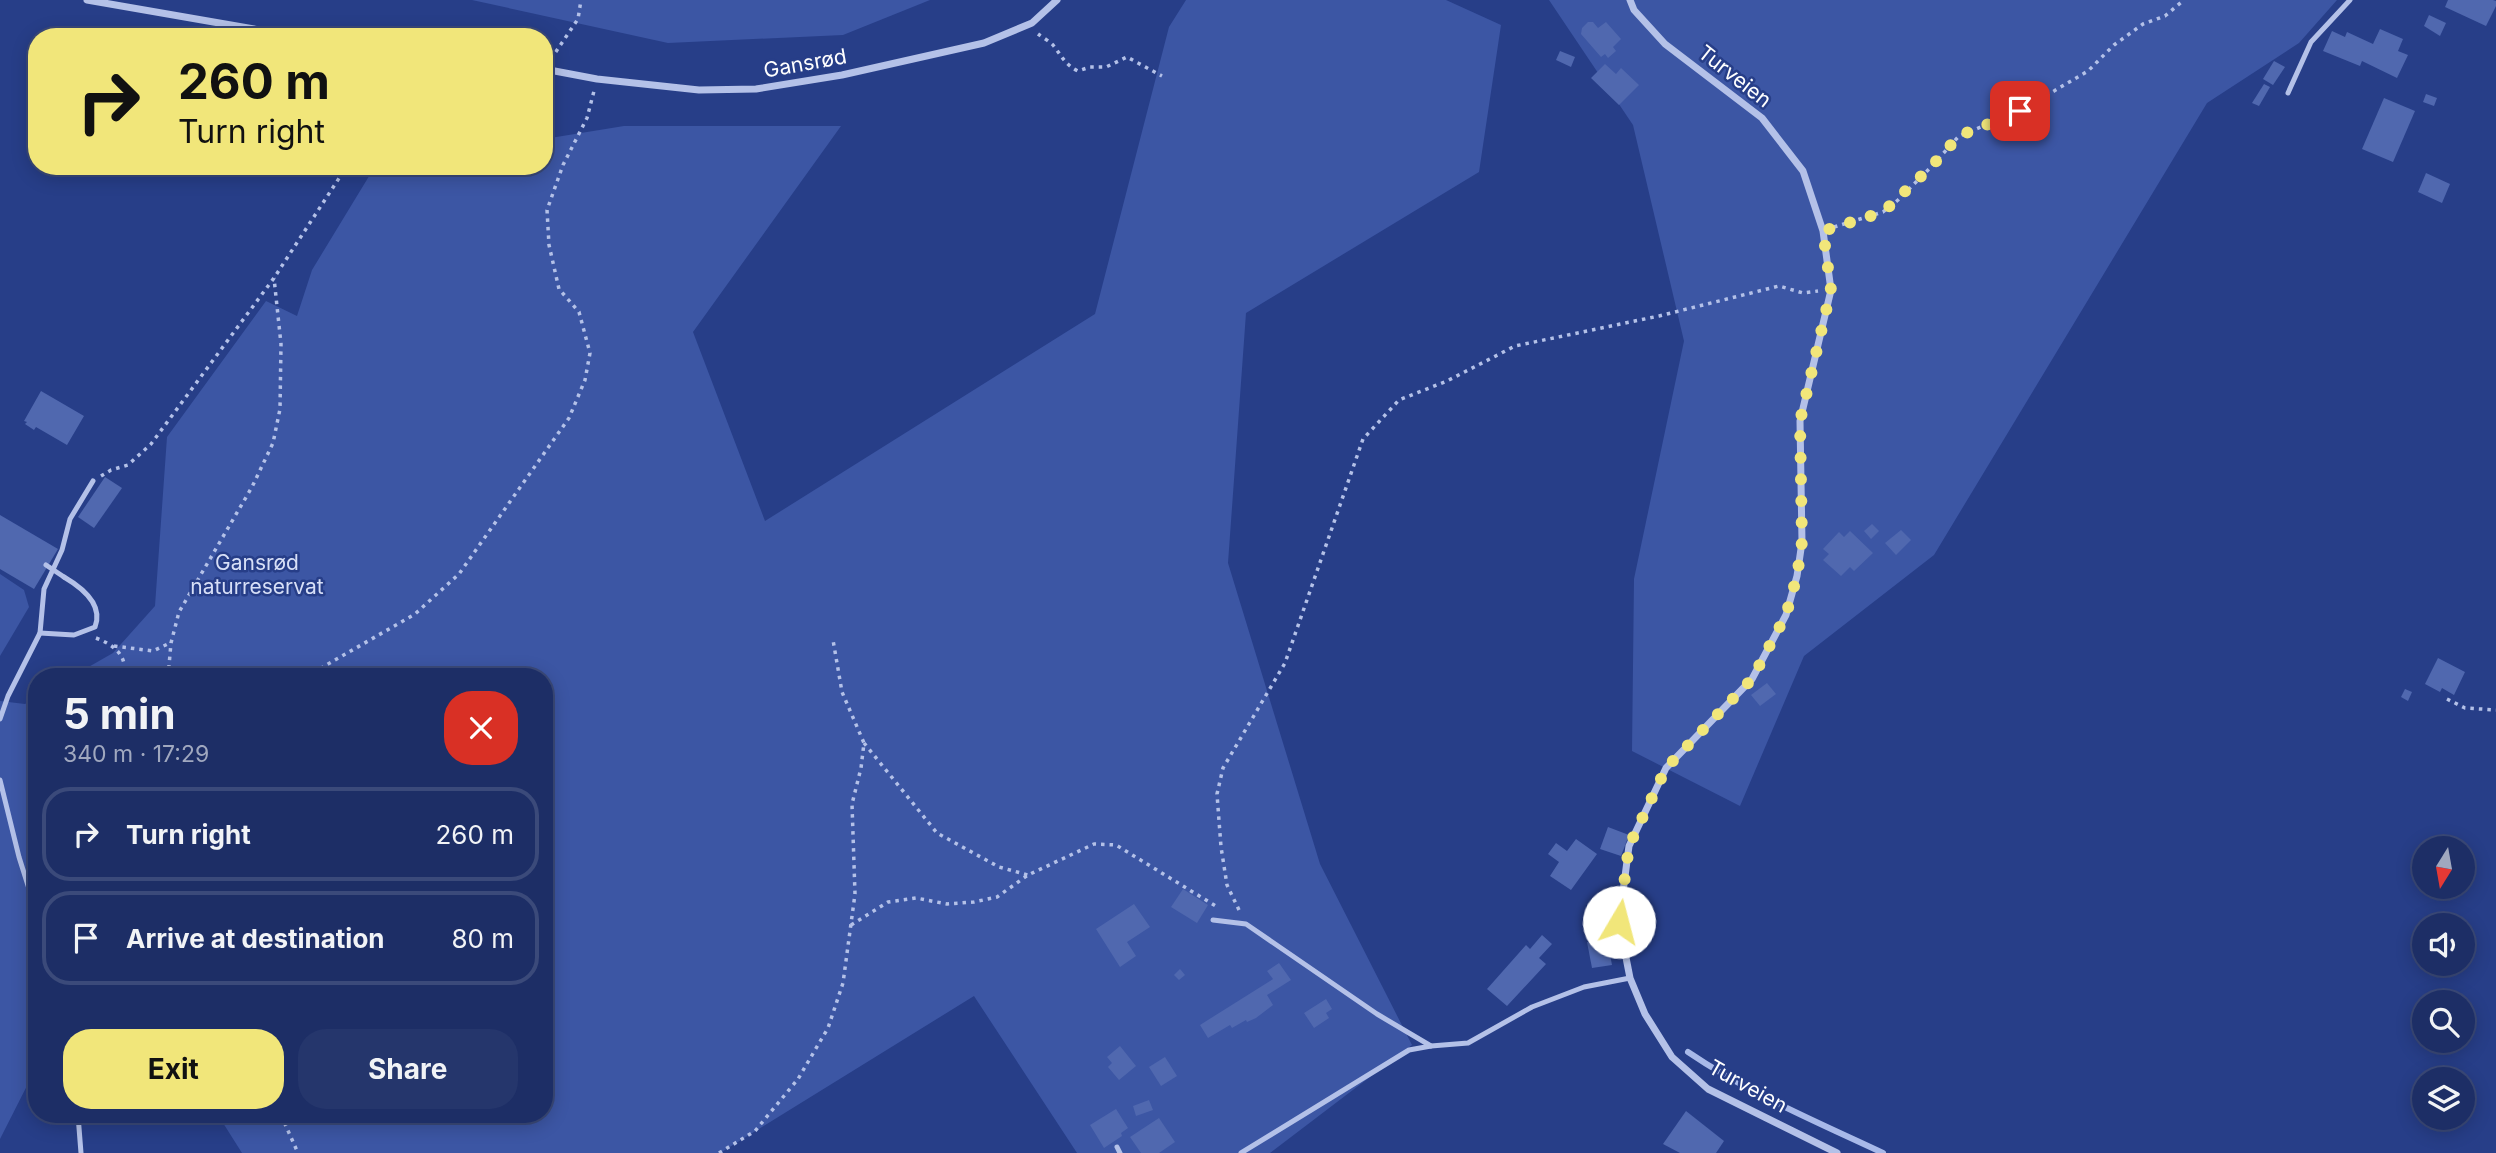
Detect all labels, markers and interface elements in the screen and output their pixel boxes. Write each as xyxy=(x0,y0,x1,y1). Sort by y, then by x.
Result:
street label: Turveien xyxy=(1693,40,1777,112)
street label: Gansrød xyxy=(761,43,849,83)
text: 260 m xyxy=(178,52,330,111)
icon: right xyxy=(63,56,154,147)
pin xyxy=(1990,81,2050,141)
icon: arrive xyxy=(2001,92,2039,130)
text: Turn right xyxy=(178,112,325,151)
park label: Gansrød naturreservat xyxy=(190,550,324,599)
text: 5 min xyxy=(63,688,176,739)
button: close xyxy=(444,691,518,765)
text: 340 m · 17:29 xyxy=(63,740,209,768)
icon: right xyxy=(67,815,105,853)
text: Turn right xyxy=(126,819,251,850)
text: 260 m xyxy=(436,819,514,850)
north arrow xyxy=(2412,836,2474,900)
map controls xyxy=(2412,836,2475,1130)
position arrow xyxy=(1582,885,1656,959)
button: sound xyxy=(2412,913,2475,976)
icon: arrive xyxy=(67,919,105,957)
text: Arrive at destination xyxy=(126,923,385,954)
text: 80 m xyxy=(451,923,514,954)
button: search xyxy=(2412,990,2475,1053)
button: Exit xyxy=(63,1029,284,1109)
button: Share xyxy=(298,1029,518,1109)
street label: Turveien xyxy=(1704,1054,1792,1118)
button: layers xyxy=(2412,1067,2475,1130)

